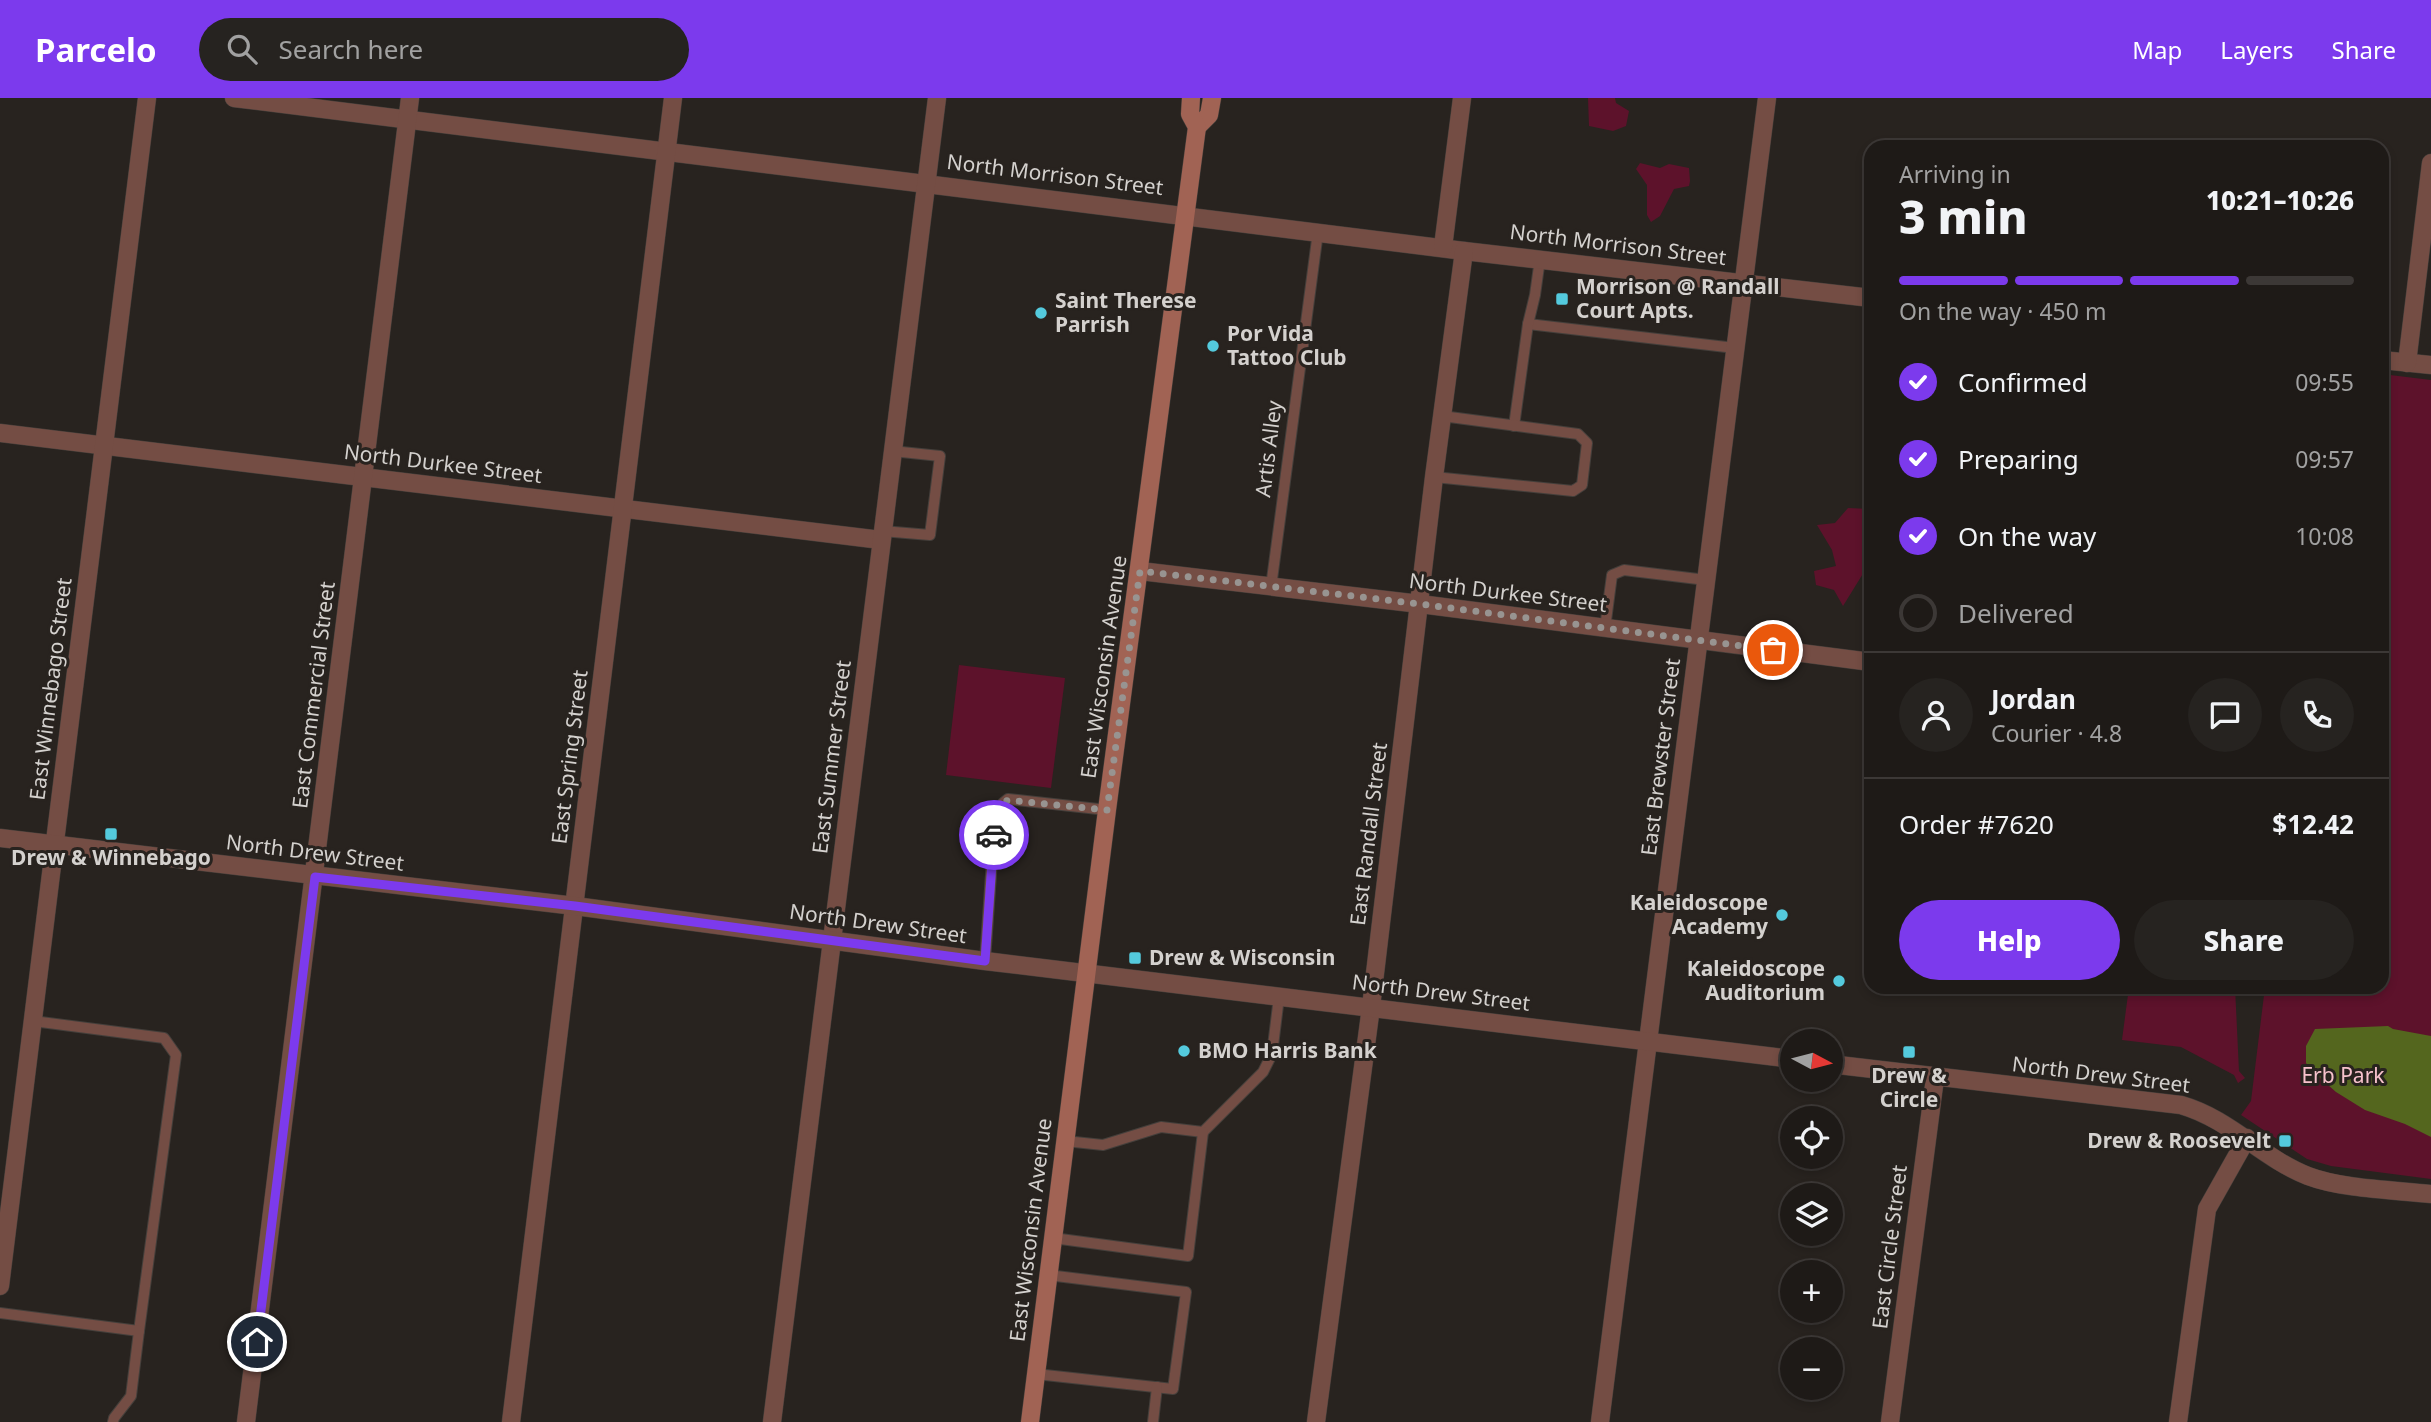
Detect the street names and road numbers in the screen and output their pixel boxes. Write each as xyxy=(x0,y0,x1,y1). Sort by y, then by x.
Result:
street label: North Morrison Street xyxy=(945,147,1165,201)
street label: North Morrison Street xyxy=(1508,217,1728,271)
street label: Artis Alley xyxy=(1248,399,1288,499)
street label: North Durkee Street xyxy=(342,437,544,489)
street label: East Wisconsin Avenue xyxy=(1073,554,1133,780)
street label: North Durkee Street xyxy=(1407,566,1609,618)
street label: East Winnebago Street xyxy=(22,576,78,802)
street label: East Commercial Street xyxy=(285,579,341,810)
street label: East Brewster Street xyxy=(1634,656,1686,857)
street label: East Summer Street xyxy=(805,658,857,855)
street label: East Spring Street xyxy=(544,668,594,845)
street label: East Randall Street xyxy=(1343,740,1393,927)
street label: North Drew Street xyxy=(225,827,406,877)
street label: North Drew Street xyxy=(788,897,969,949)
street label: North Drew Street xyxy=(1351,967,1532,1017)
street label: North Drew Street xyxy=(2011,1049,2192,1099)
street label: East Wisconsin Avenue xyxy=(1002,1117,1058,1343)
street label: East Circle Street xyxy=(1865,1163,1913,1330)

